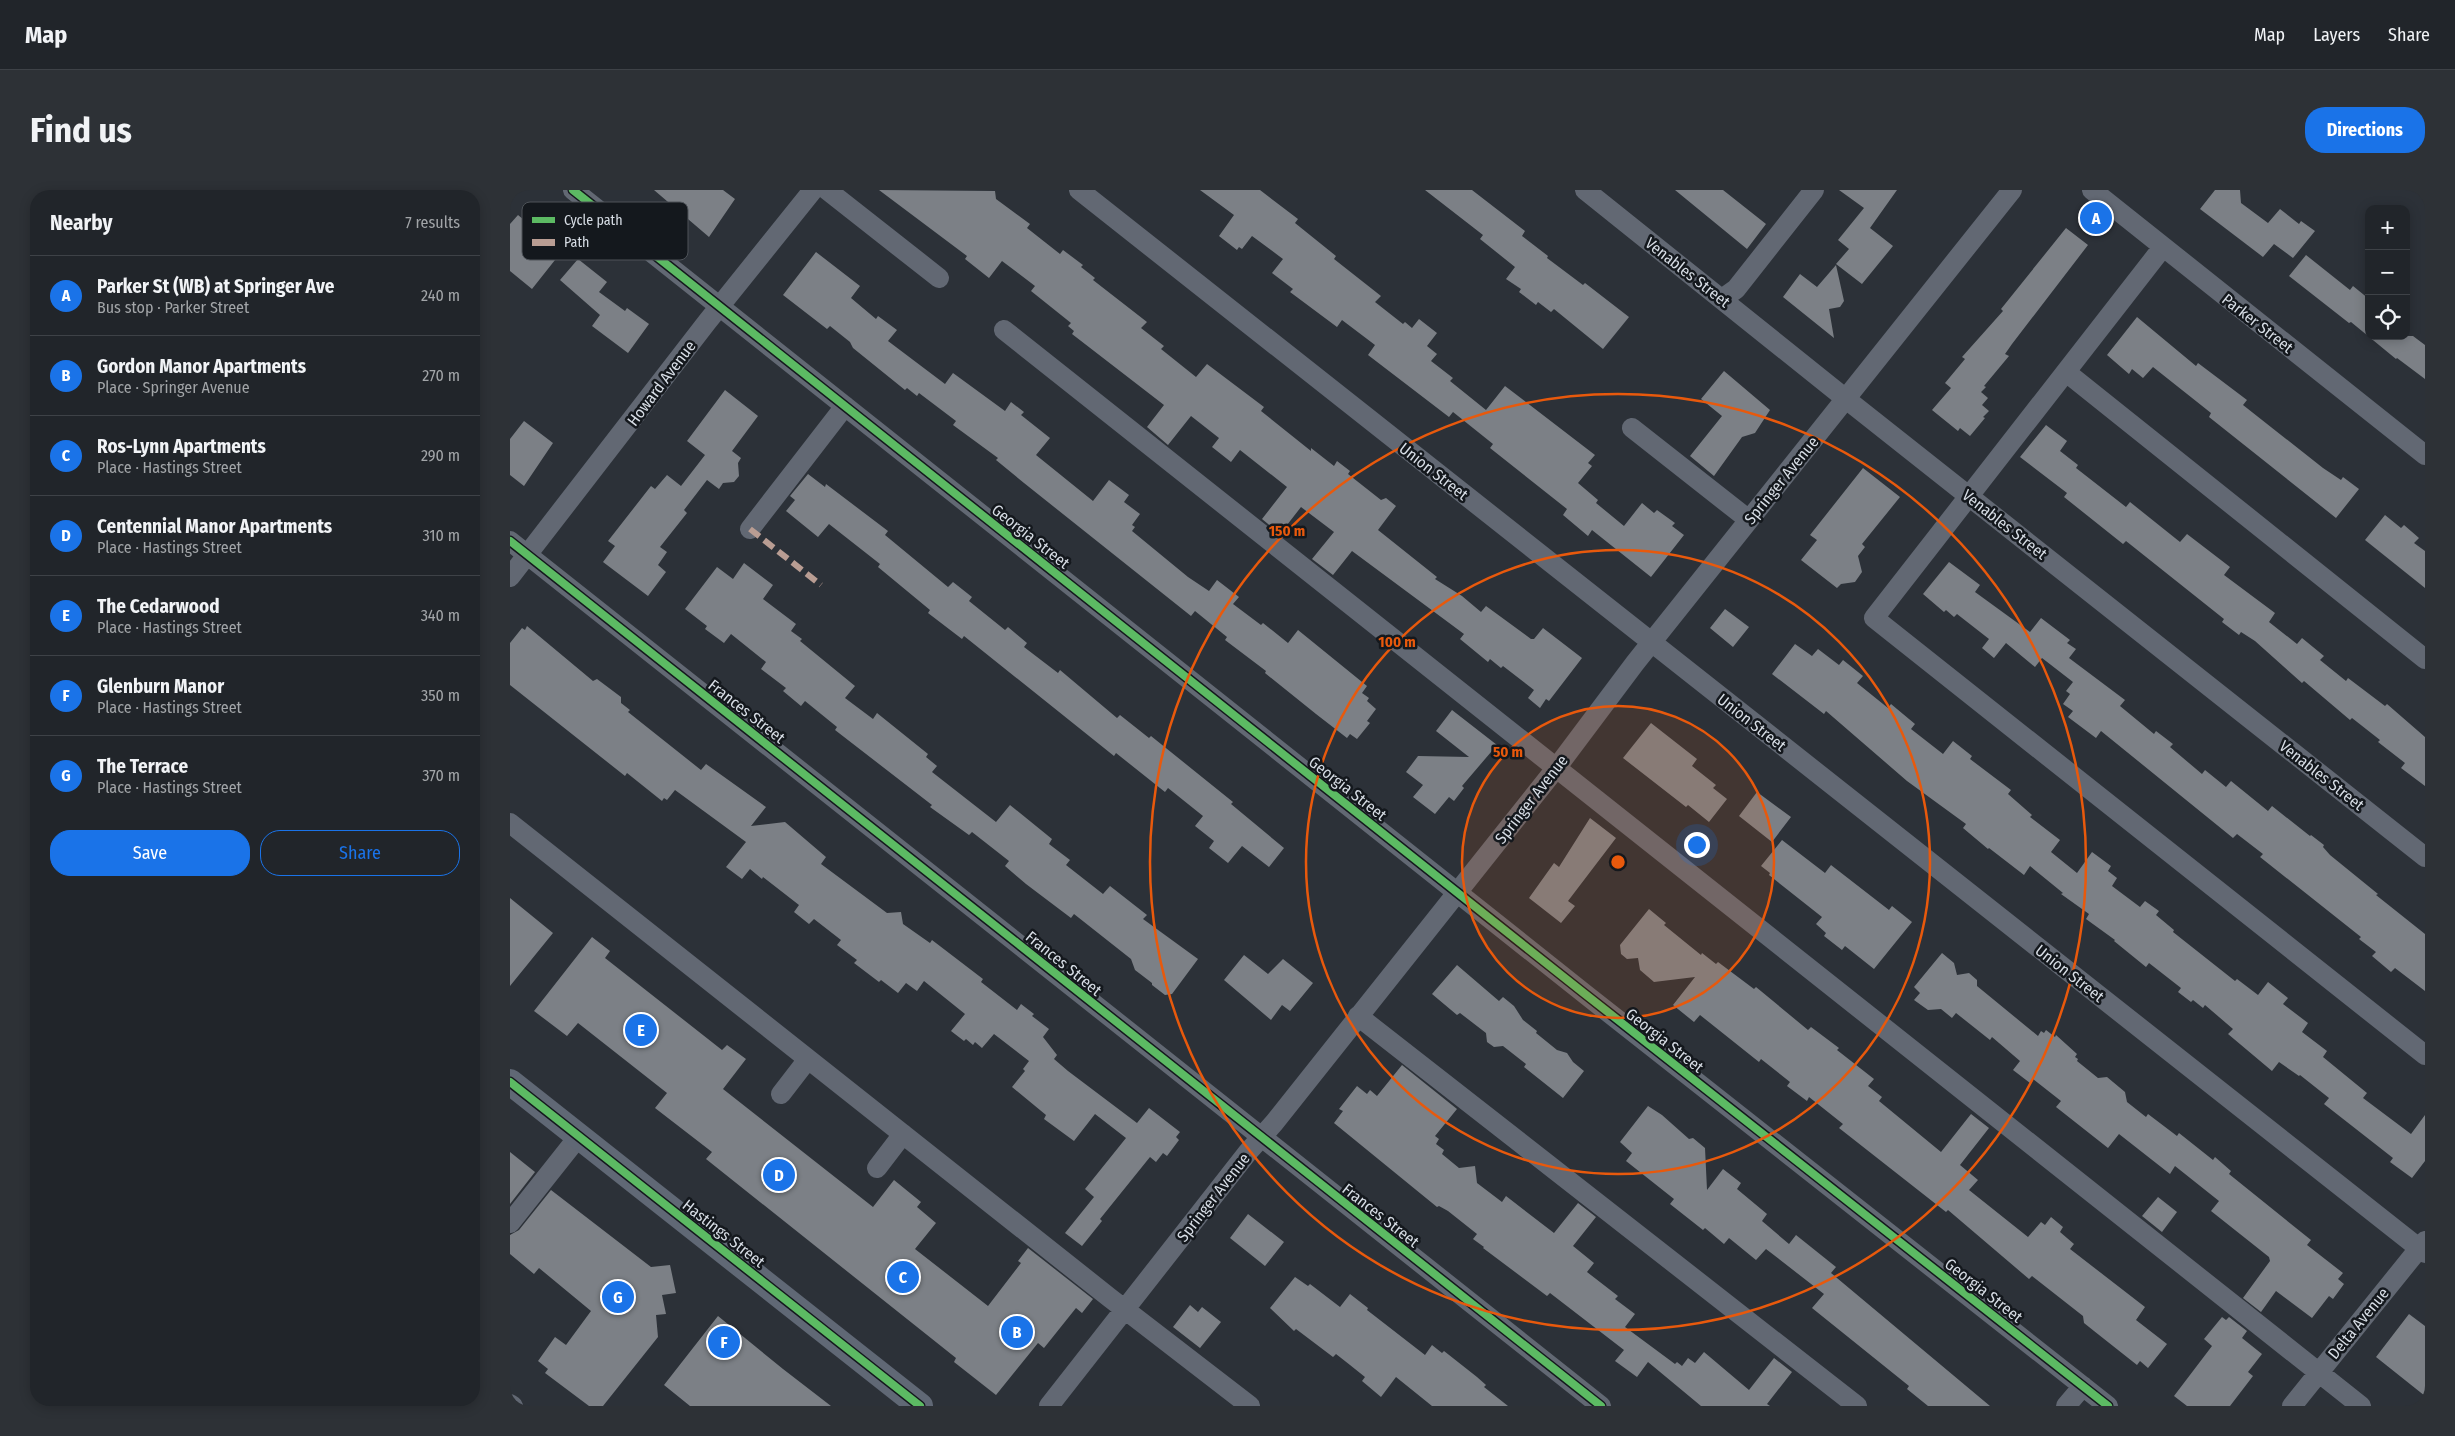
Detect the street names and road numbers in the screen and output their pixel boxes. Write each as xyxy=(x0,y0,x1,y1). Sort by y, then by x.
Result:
street label: Venables Street xyxy=(1641,233,1734,312)
street label: Parker Street xyxy=(2218,290,2298,357)
street label: Howard Avenue xyxy=(623,337,700,430)
street label: Springer Avenue xyxy=(1740,433,1823,528)
street label: Union Street xyxy=(1396,439,1472,505)
street label: Venables Street xyxy=(1958,485,2051,564)
street label: Georgia Street xyxy=(988,500,1074,573)
street label: Frances Street xyxy=(705,676,789,748)
street label: Union Street xyxy=(1714,690,1790,756)
street label: Venables Street xyxy=(2275,736,2368,815)
street label: Springer Avenue xyxy=(1491,751,1572,847)
street label: Georgia Street xyxy=(1305,752,1391,825)
street label: Frances Street xyxy=(1022,927,1106,1000)
street label: Union Street xyxy=(2032,941,2108,1007)
street label: Georgia Street xyxy=(1622,1004,1708,1077)
street label: Springer Avenue xyxy=(1173,1149,1254,1245)
street label: Frances Street xyxy=(1339,1180,1423,1252)
street label: Hastings Street xyxy=(679,1195,769,1272)
street label: Georgia Street xyxy=(1941,1254,2027,1327)
street label: Delta Avenue xyxy=(2324,1284,2393,1363)

